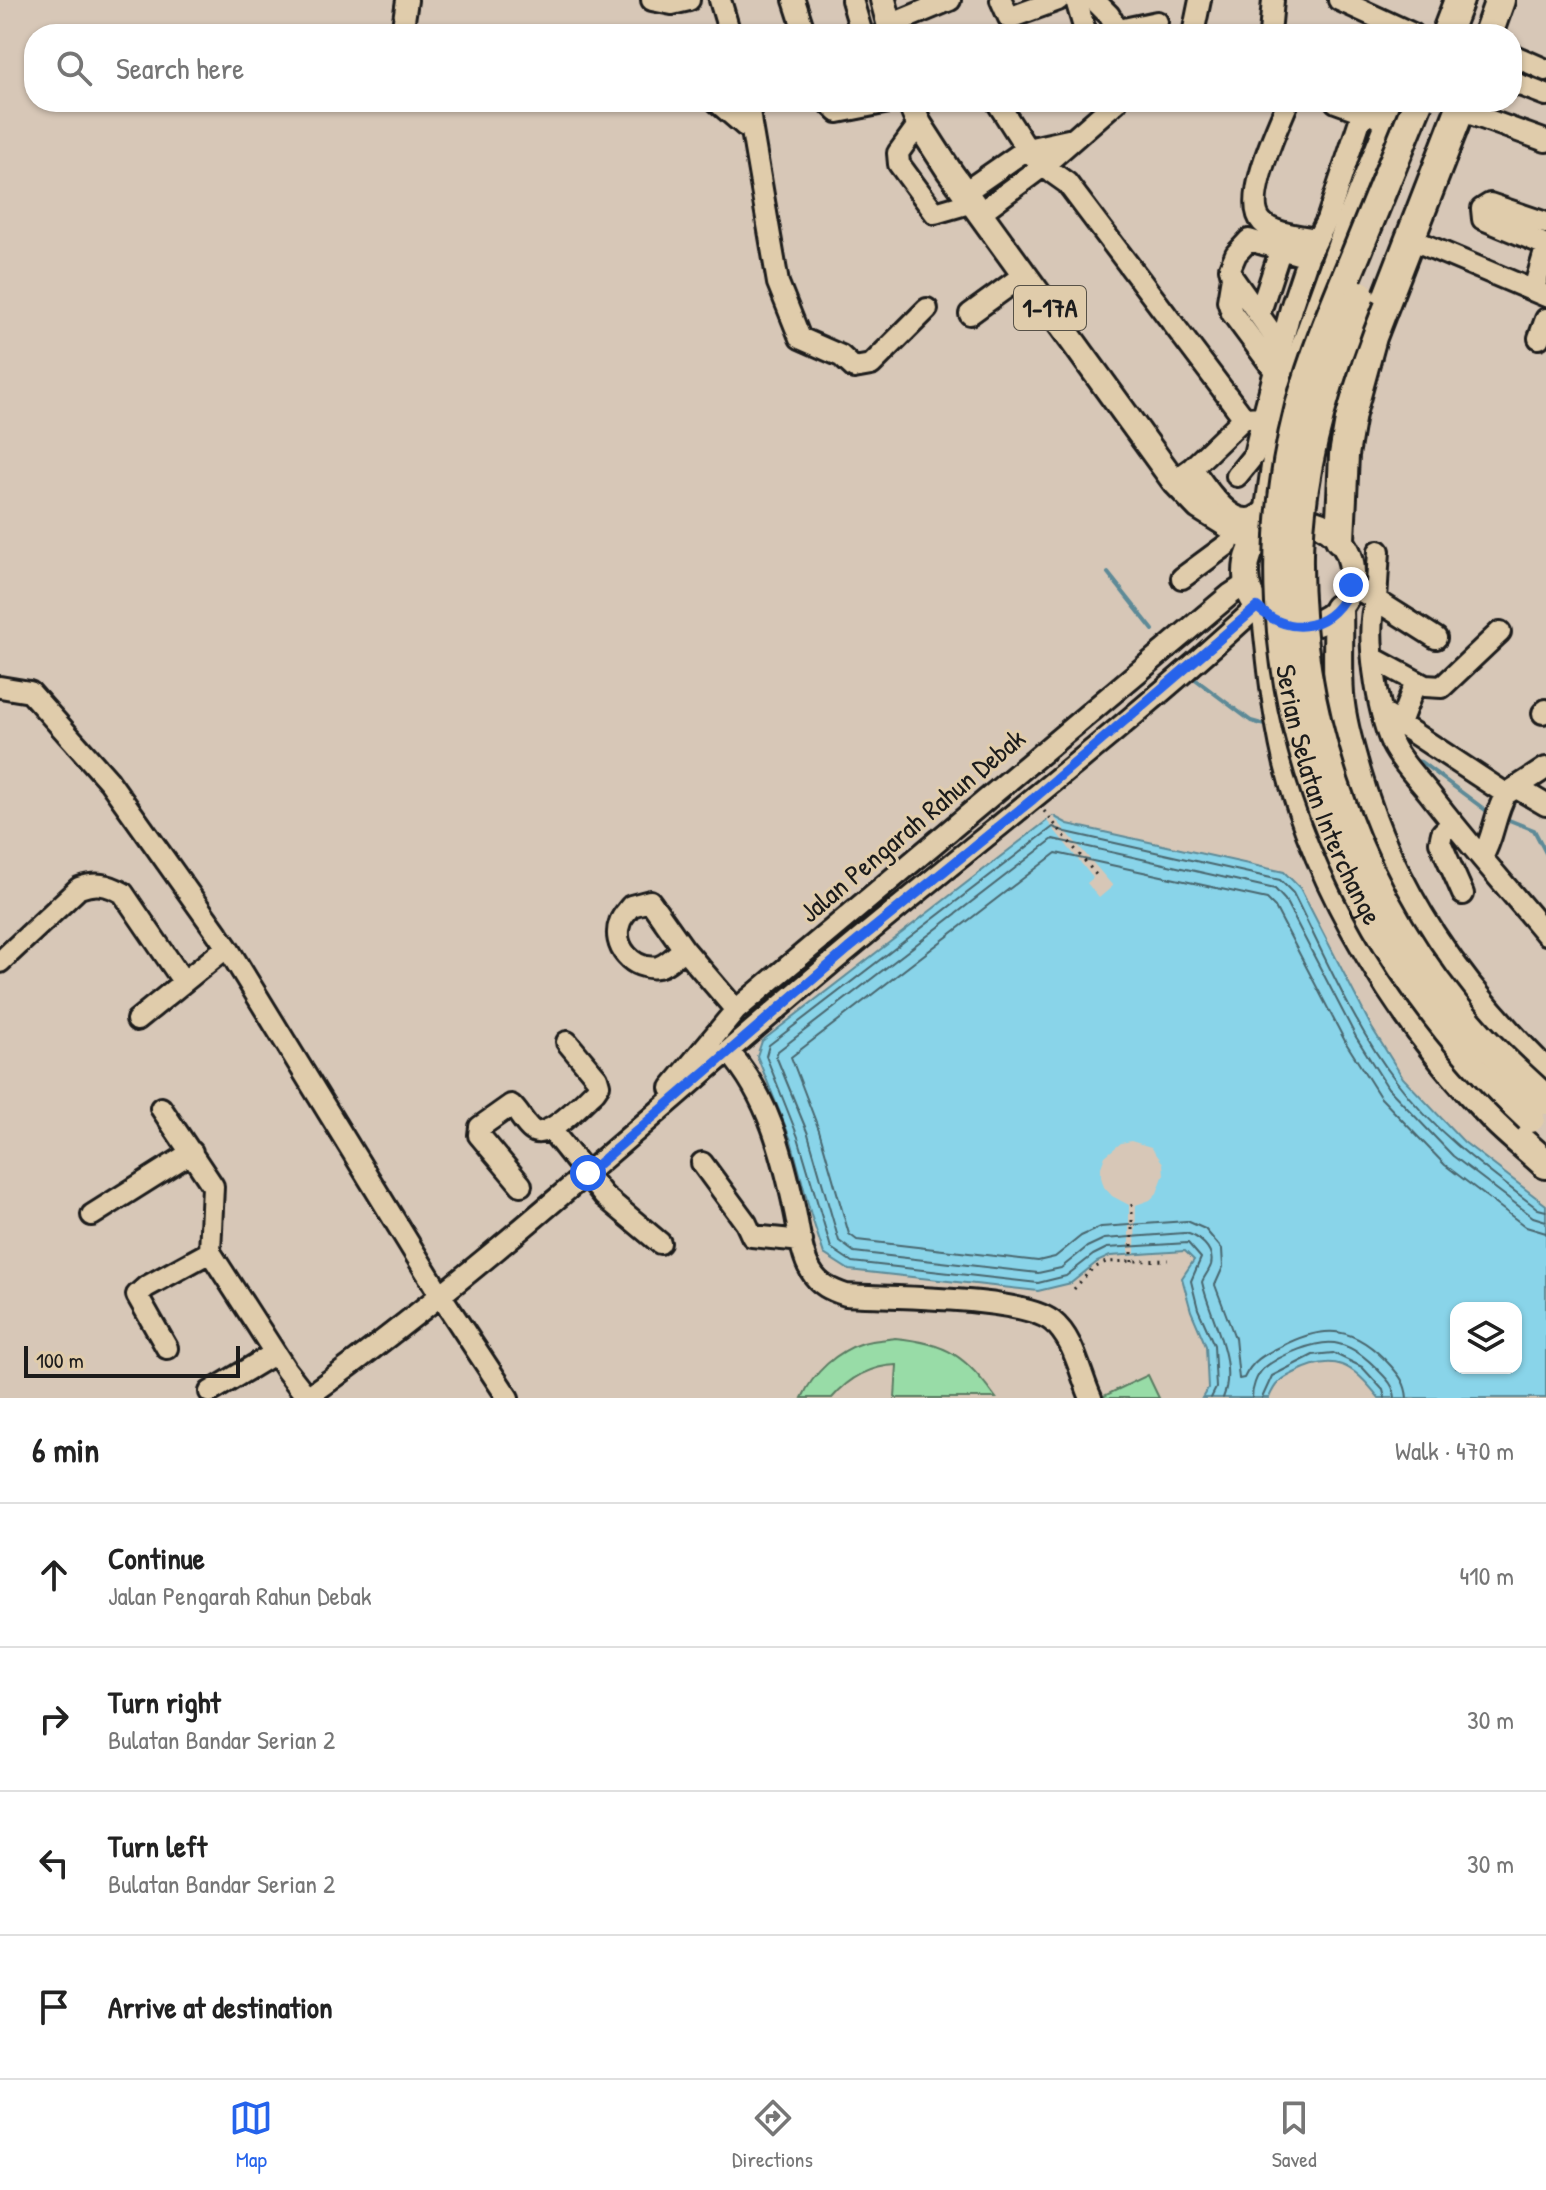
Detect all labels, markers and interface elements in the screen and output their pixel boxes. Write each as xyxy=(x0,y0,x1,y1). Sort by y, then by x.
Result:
search box xyxy=(24,24,1522,112)
icon: search xyxy=(52,46,96,90)
text: Search here xyxy=(116,48,244,88)
road number: 1-17A xyxy=(1014,286,1086,330)
route end xyxy=(1333,567,1369,603)
street label: Serian Selatan Interchange xyxy=(1267,662,1392,931)
street label: Jalan Pengarah Rahun Debak xyxy=(791,719,1033,931)
route start xyxy=(570,1155,606,1191)
map controls xyxy=(1450,1302,1522,1374)
button: layers xyxy=(1450,1302,1522,1374)
scale bar xyxy=(24,1342,240,1378)
text: 100 m xyxy=(36,1345,84,1375)
text: 6 min xyxy=(32,1427,100,1473)
text: Walk · 470 m xyxy=(1395,1433,1514,1468)
text: Continue xyxy=(108,1538,205,1578)
icon: ahead xyxy=(32,1553,76,1597)
text: 410 m xyxy=(1460,1558,1514,1593)
text: Jalan Pengarah Rahun Debak xyxy=(108,1578,372,1613)
text: Turn right xyxy=(108,1682,221,1722)
icon: right xyxy=(32,1697,76,1741)
text: 30 m xyxy=(1467,1702,1514,1737)
text: Bulatan Bandar Serian 2 xyxy=(108,1722,335,1757)
text: Turn left xyxy=(108,1826,207,1866)
icon: left xyxy=(32,1841,76,1885)
text: 30 m xyxy=(1467,1846,1514,1881)
text: Bulatan Bandar Serian 2 xyxy=(108,1866,335,1901)
icon: arrive xyxy=(32,1985,76,2029)
text: Arrive at destination xyxy=(108,1987,333,2027)
tab: Map xyxy=(229,2096,273,2174)
tab: Directions xyxy=(732,2096,813,2174)
tab: Saved xyxy=(1272,2096,1317,2174)

